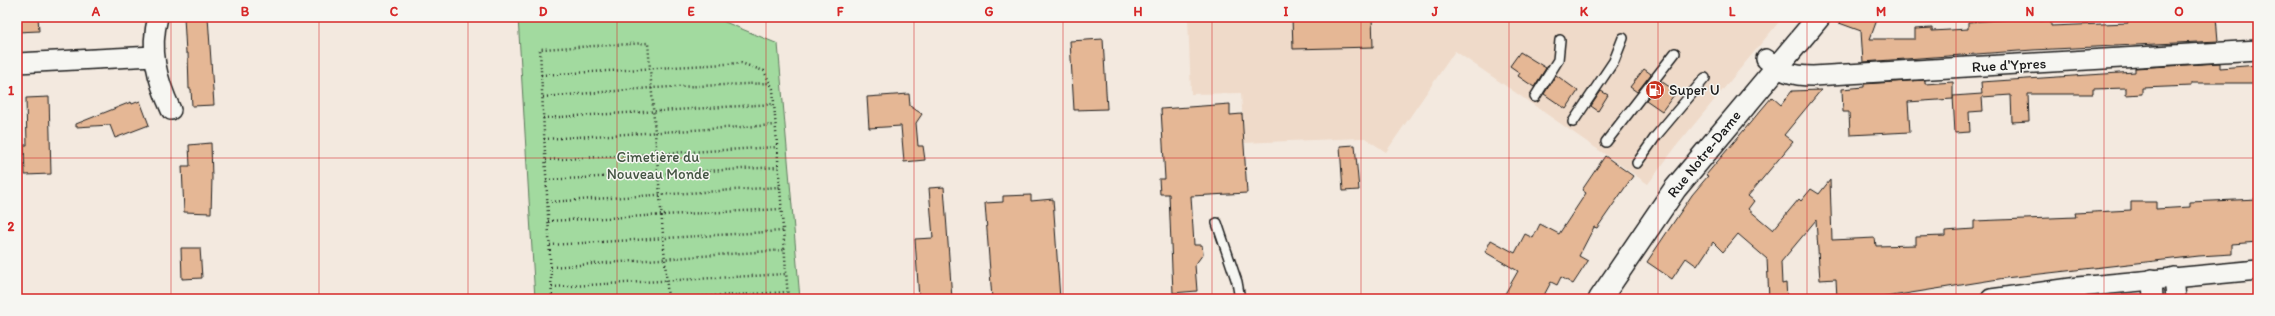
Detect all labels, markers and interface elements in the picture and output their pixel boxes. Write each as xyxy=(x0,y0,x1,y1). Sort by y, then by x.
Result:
text: A xyxy=(91,4,101,19)
text: B xyxy=(241,4,250,19)
text: C xyxy=(390,4,399,19)
text: D xyxy=(539,4,548,19)
text: E xyxy=(687,4,695,19)
text: F xyxy=(837,4,844,19)
text: G xyxy=(985,4,994,19)
text: H xyxy=(1134,4,1143,19)
text: I xyxy=(1284,4,1289,19)
text: J xyxy=(1431,4,1439,19)
text: K xyxy=(1580,4,1589,19)
text: L xyxy=(1729,4,1736,19)
text: M xyxy=(1876,4,1886,19)
text: N xyxy=(2026,4,2035,19)
text: O xyxy=(2174,4,2184,19)
street label: Rue d'Ypres xyxy=(1971,54,2047,76)
fuel station icon: Super U xyxy=(1644,79,1666,101)
place label: Super U xyxy=(1669,81,1720,99)
text: 1 xyxy=(8,83,14,98)
street label: Rue Notre-Dame xyxy=(1663,107,1745,201)
park label: Cimetière du Nouveau Monde xyxy=(607,148,709,183)
text: 2 xyxy=(8,219,15,234)

